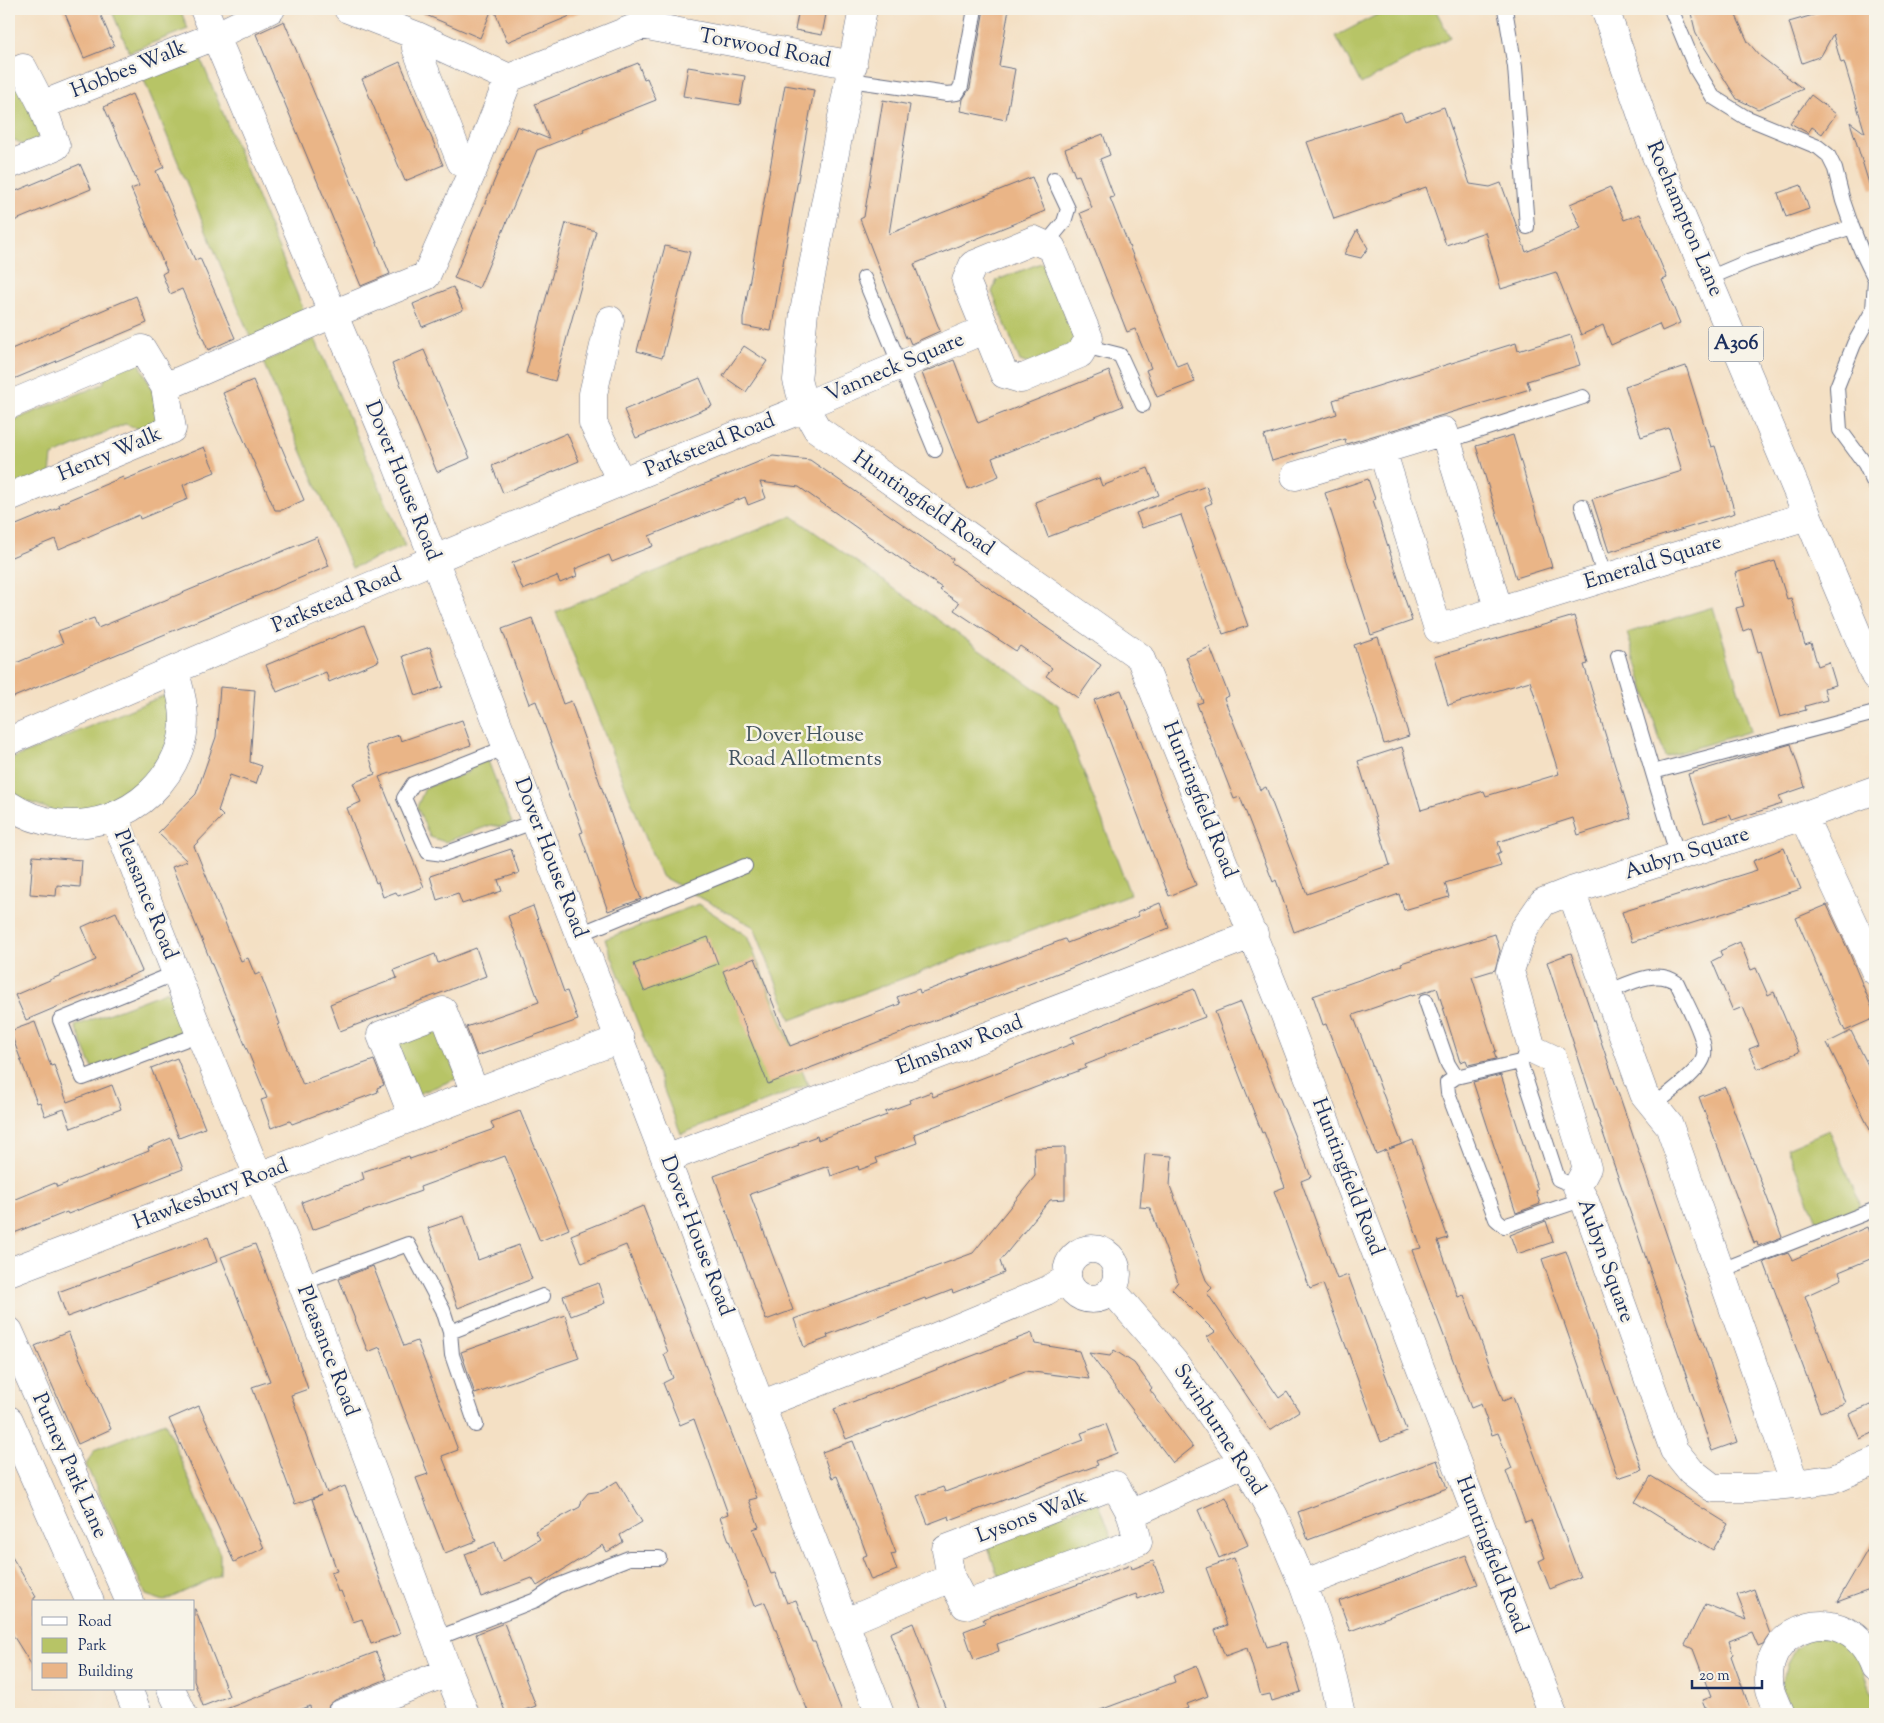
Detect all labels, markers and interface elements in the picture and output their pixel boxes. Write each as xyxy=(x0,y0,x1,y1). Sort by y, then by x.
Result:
street label: Torwood Road xyxy=(696,22,834,77)
street label: Hobbes Walk xyxy=(67,33,192,107)
street label: Roehampton Lane xyxy=(1638,137,1730,301)
street label: Vanneck Square xyxy=(821,325,969,411)
road number: A306 xyxy=(1708,326,1764,362)
street label: Dover House Road xyxy=(356,397,448,566)
street label: Parkstead Road xyxy=(640,406,780,486)
street label: Henty Walk xyxy=(54,419,167,490)
street label: Huntingfield Road xyxy=(846,444,1000,564)
street label: Emerald Square xyxy=(1581,528,1725,598)
street label: Parkstead Road xyxy=(267,560,407,642)
street label: Huntingfield Road xyxy=(1154,717,1244,883)
park label: Dover House Road Allotments xyxy=(728,721,882,775)
street label: Dover House Road xyxy=(506,773,594,943)
street label: Aubyn Square xyxy=(1621,820,1753,888)
street label: Pleasance Road xyxy=(105,825,185,965)
street label: Elmshaw Road xyxy=(892,1008,1028,1084)
street label: Huntingfield Road xyxy=(1303,1094,1391,1260)
street label: Dover House Road xyxy=(652,1151,740,1321)
street label: Hawkesbury Road xyxy=(129,1152,293,1238)
street label: Aubyn Square xyxy=(1569,1195,1641,1327)
street label: Pleasance Road xyxy=(288,1281,366,1421)
street label: Swinburne Road xyxy=(1165,1358,1273,1502)
street label: Putney Park Lane xyxy=(23,1388,115,1544)
street label: Huntingfield Road xyxy=(1447,1472,1535,1638)
street label: Lysons Walk xyxy=(972,1482,1092,1552)
legend xyxy=(32,1600,195,1690)
text: Road xyxy=(78,1612,112,1633)
text: Park xyxy=(78,1636,107,1657)
scale bar xyxy=(1692,1658,1762,1690)
text: Building xyxy=(78,1662,133,1683)
text: 20 m xyxy=(1699,1666,1730,1687)

